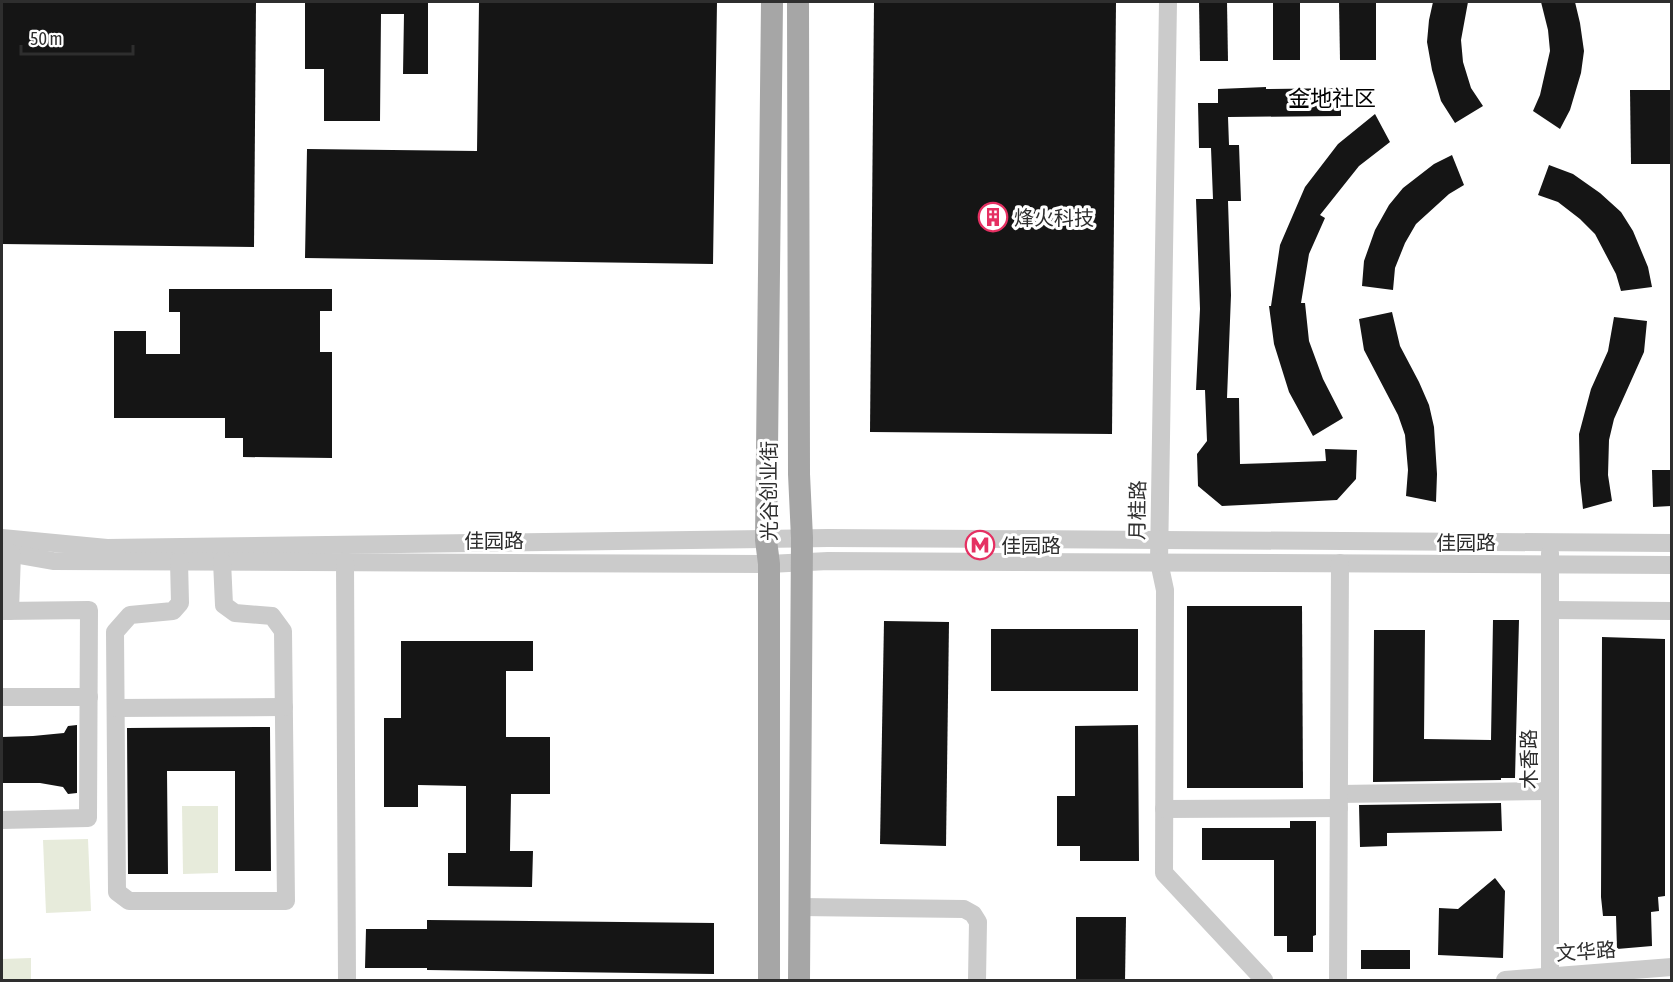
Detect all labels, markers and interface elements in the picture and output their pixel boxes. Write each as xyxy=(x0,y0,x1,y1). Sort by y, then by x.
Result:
scale bar xyxy=(21,18,134,56)
text: 50 m xyxy=(30,28,62,49)
district label: 金地社区 xyxy=(1288,85,1376,111)
building icon: 烽火科技 xyxy=(977,201,1009,233)
place label: 烽火科技 xyxy=(1014,206,1094,229)
street label: 光谷创业街 xyxy=(757,441,780,541)
street label: 月桂路 xyxy=(1125,480,1149,540)
street label: 佳园路 xyxy=(464,529,524,552)
metro station icon: 佳园路 xyxy=(964,529,996,561)
street label: 佳园路 xyxy=(1436,531,1496,554)
place label: 佳园路 xyxy=(1001,534,1061,557)
street label: 木香路 xyxy=(1517,729,1540,789)
street label: 文华路 xyxy=(1555,937,1617,965)

